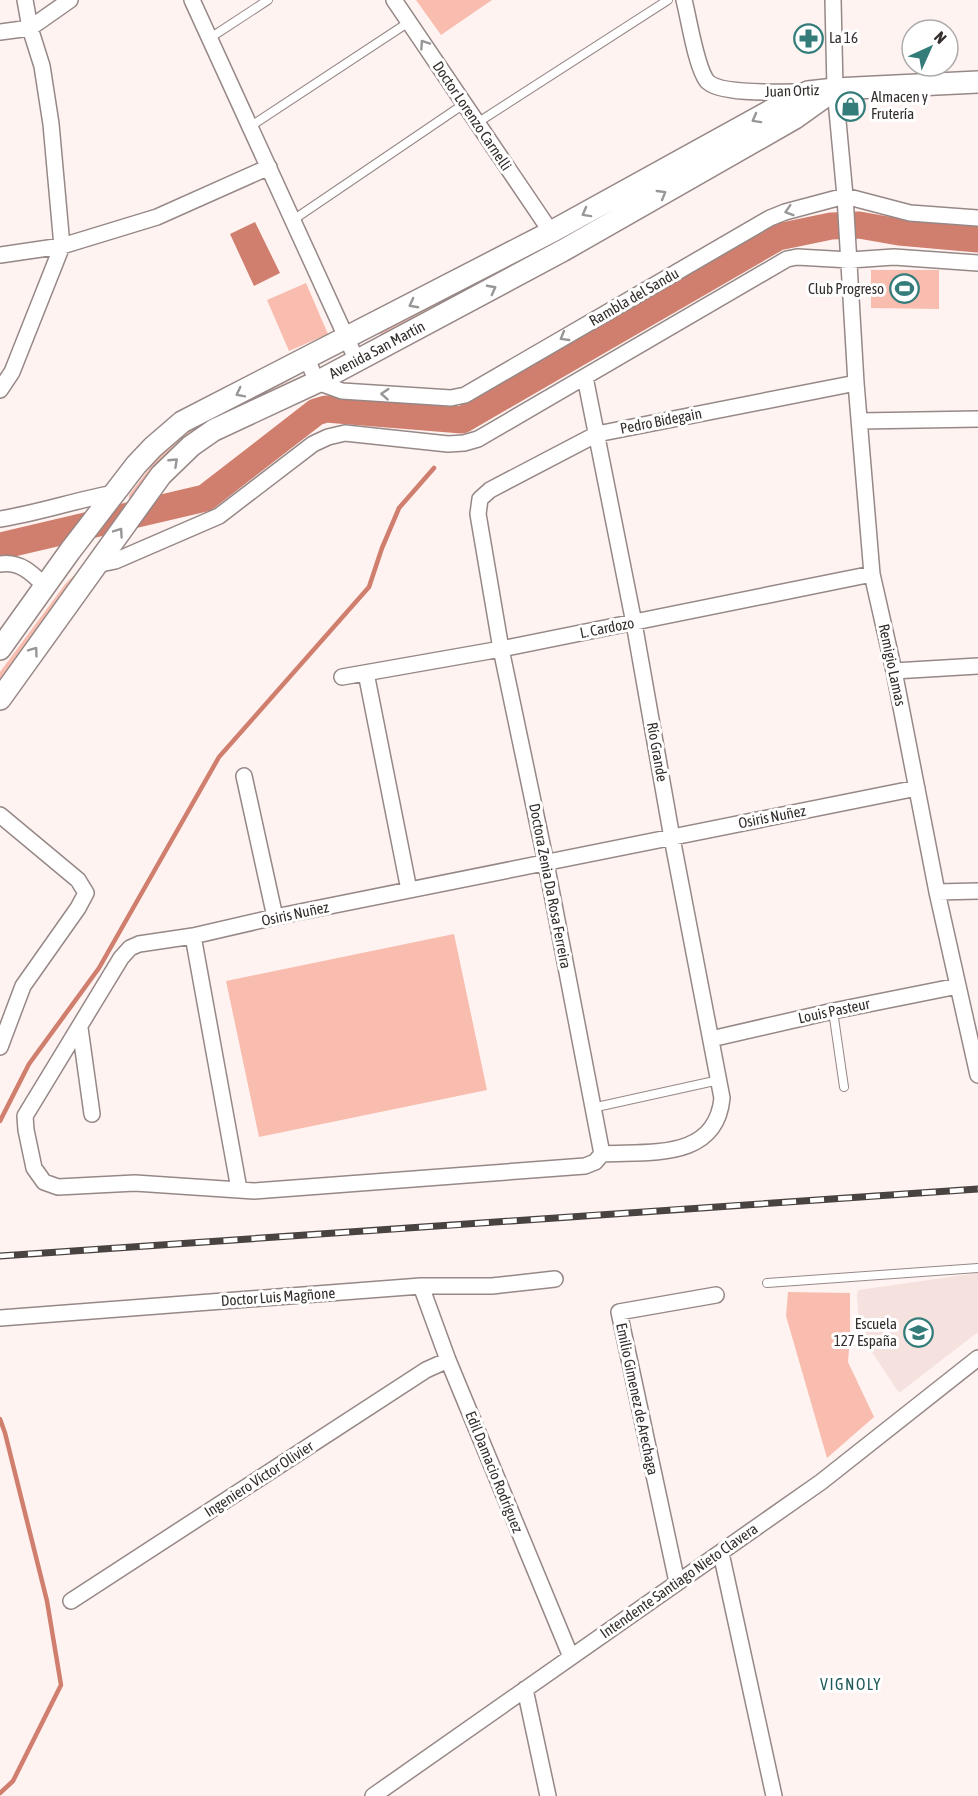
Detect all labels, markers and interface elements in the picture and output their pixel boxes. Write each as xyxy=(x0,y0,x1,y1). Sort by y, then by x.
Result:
north arrow xyxy=(900,18,960,78)
pharmacy icon: La 16 xyxy=(792,22,824,54)
text: N xyxy=(931,28,950,47)
place label: La 16 xyxy=(829,29,858,46)
one-way arrow xyxy=(420,40,431,51)
street label: Doctor Lorenzo Carnelli xyxy=(430,58,515,174)
street label: Juan Ortiz xyxy=(764,81,820,100)
place label: Almacen y Frutería xyxy=(871,88,928,122)
shop icon: Almacen y Frutería xyxy=(834,90,866,122)
one-way arrow xyxy=(752,111,763,123)
one-way arrow xyxy=(656,190,666,201)
one-way arrow xyxy=(784,204,795,216)
one-way arrow xyxy=(581,206,592,217)
street label: Rambla del Sandu xyxy=(586,264,681,329)
sports icon: Club Progreso xyxy=(889,273,921,305)
place label: Club Progreso xyxy=(808,280,884,297)
one-way arrow xyxy=(485,285,496,296)
one-way arrow xyxy=(409,297,420,308)
street label: Avenida San Martín xyxy=(326,317,428,382)
one-way arrow xyxy=(560,330,570,342)
one-way arrow xyxy=(235,386,246,397)
one-way arrow xyxy=(380,387,389,400)
street label: Pedro Bidegain xyxy=(619,404,703,437)
one-way arrow xyxy=(167,458,178,469)
one-way arrow xyxy=(112,528,123,539)
street label: L. Cardozo xyxy=(578,614,636,641)
street label: Remigio Lamas xyxy=(876,622,909,707)
one-way arrow xyxy=(27,647,38,658)
street label: Río Grande xyxy=(644,721,671,783)
street label: Doctora Zenia Da Rosa Ferreira xyxy=(526,802,575,970)
street label: Osiris Nuñez xyxy=(737,802,808,831)
street label: Osiris Nuñez xyxy=(260,898,331,929)
street label: Louis Pasteur xyxy=(796,995,872,1026)
street label: Doctor Luis Magñone xyxy=(220,1284,336,1309)
place label: Escuela 127 España xyxy=(834,1315,897,1349)
school or university icon: Escuela 127 España xyxy=(902,1317,934,1349)
street label: Emilio Gimenez de Arechaga xyxy=(613,1321,662,1477)
street label: Edil Damacio Rodríguez xyxy=(462,1409,527,1536)
street label: Ingeniero Víctor Olivier xyxy=(201,1437,317,1520)
street label: Intendente Santiago Nieto Clavera xyxy=(597,1520,761,1642)
district label: VIGNOLY xyxy=(820,1675,882,1693)

